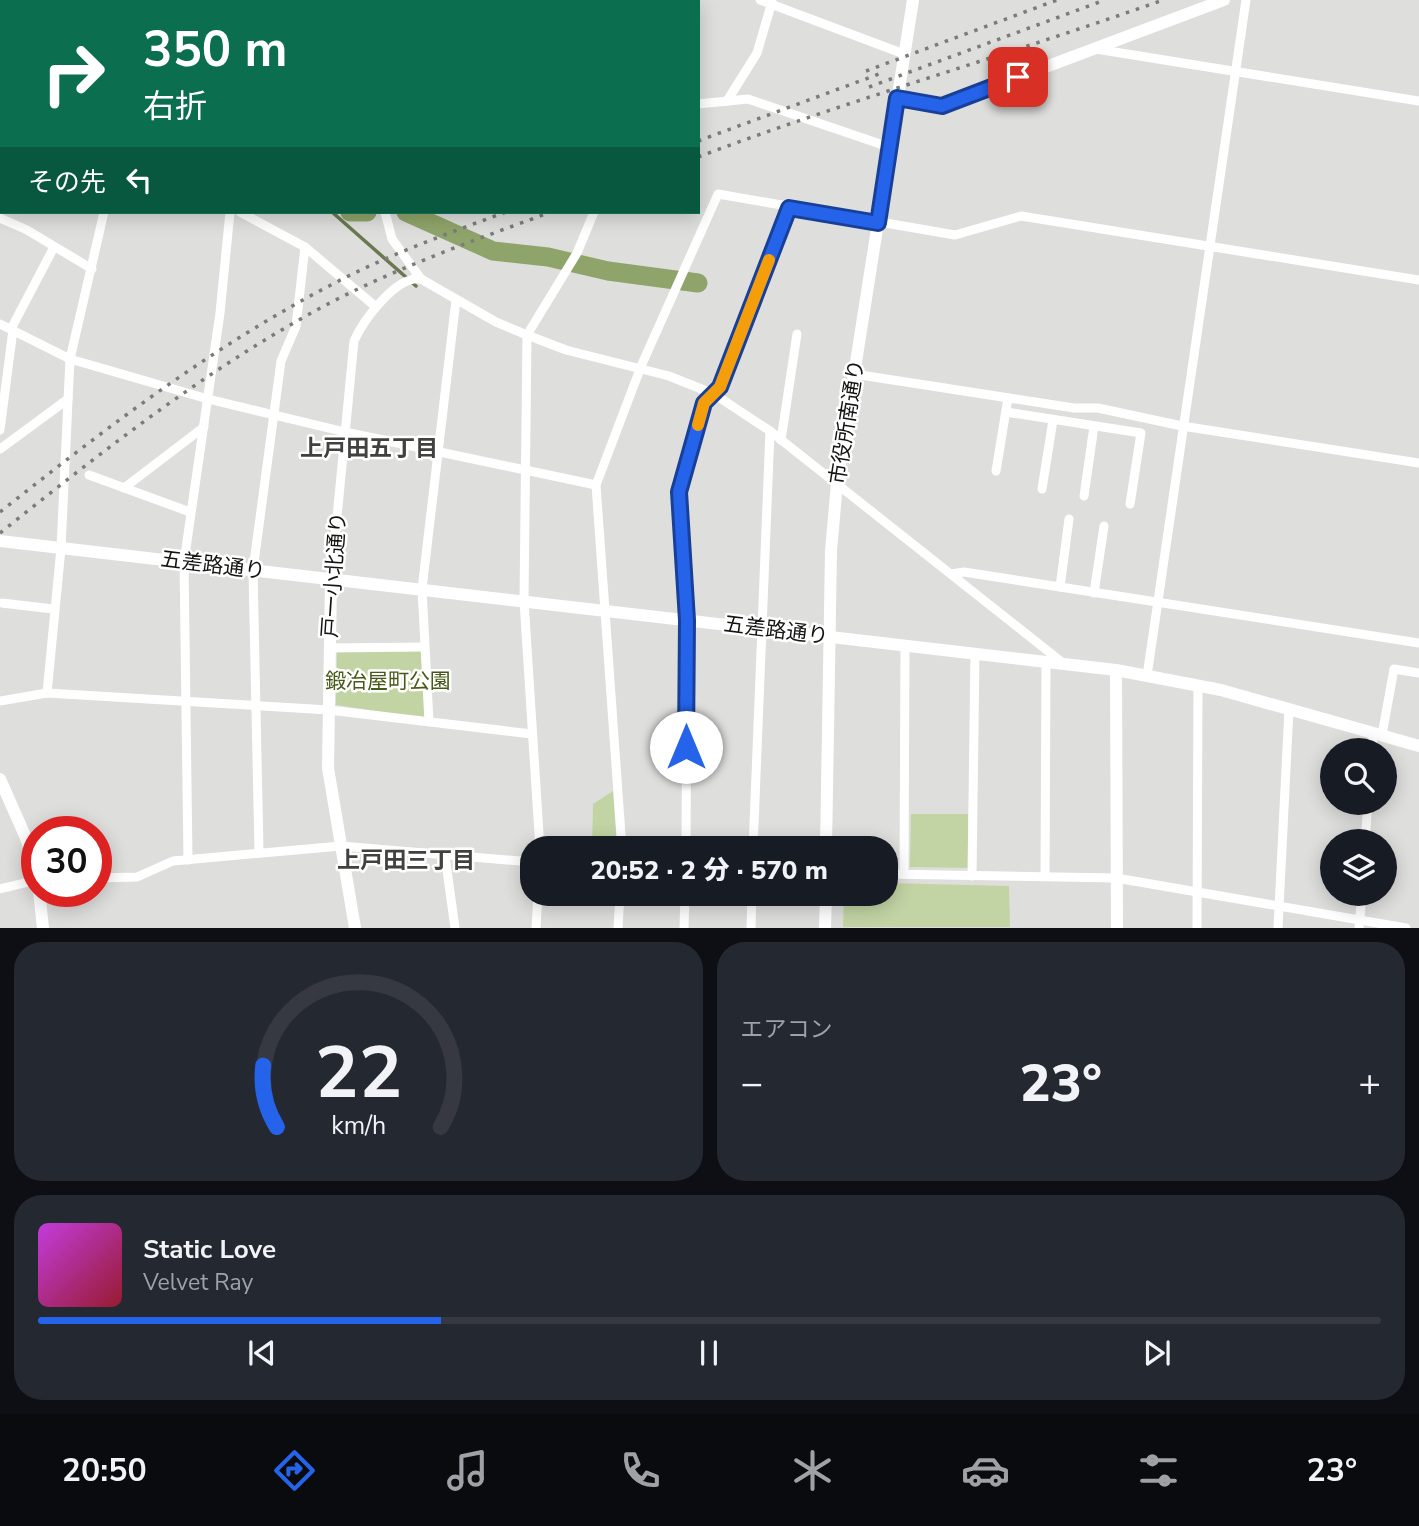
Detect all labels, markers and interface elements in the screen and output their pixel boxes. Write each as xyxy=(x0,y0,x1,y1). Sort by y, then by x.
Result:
text: 350 m xyxy=(143,16,287,83)
icon: right xyxy=(28,28,119,119)
pin xyxy=(988,47,1048,107)
icon: arrive xyxy=(999,58,1037,96)
text: 右折 xyxy=(143,85,207,128)
icon: left xyxy=(120,161,158,199)
text: その先 xyxy=(28,165,106,200)
street label: 市役所南通り xyxy=(823,358,871,486)
district label: 上戸田五丁目 xyxy=(300,433,438,464)
street label: 戸一小北通り xyxy=(316,511,352,639)
street label: 五差路通り xyxy=(159,545,267,585)
street label: 五差路通り xyxy=(722,610,830,650)
park label: 鍛冶屋町公園 xyxy=(325,667,451,695)
position arrow xyxy=(649,710,723,784)
map controls xyxy=(1320,738,1397,906)
button: search xyxy=(1320,738,1397,815)
speed limit sign: 30 xyxy=(21,816,112,907)
button: layers xyxy=(1320,829,1397,906)
district label: 上戸田三丁目 xyxy=(337,845,475,876)
text: 20:52 · 2 分 · 570 m xyxy=(590,853,828,888)
text: エアコン xyxy=(741,1014,833,1045)
text: 22 xyxy=(315,1024,402,1124)
text: 23° xyxy=(1020,1048,1102,1119)
text: − xyxy=(741,1058,763,1109)
text: + xyxy=(1358,1058,1381,1109)
text: km/h xyxy=(331,1109,386,1143)
text: Static Love xyxy=(143,1232,276,1267)
text: Velvet Ray xyxy=(143,1267,253,1298)
icon: previous xyxy=(243,1334,281,1372)
icon: pause xyxy=(690,1334,728,1372)
icon: next xyxy=(1138,1334,1176,1372)
icon: directions xyxy=(270,1446,319,1495)
icon: music xyxy=(443,1446,492,1495)
icon: phone xyxy=(616,1446,665,1495)
icon: climate xyxy=(788,1446,837,1495)
icon: car xyxy=(961,1446,1010,1495)
icon: filters xyxy=(1134,1446,1183,1495)
text: 20:50 xyxy=(62,1449,147,1492)
text: 23° xyxy=(1307,1449,1357,1492)

